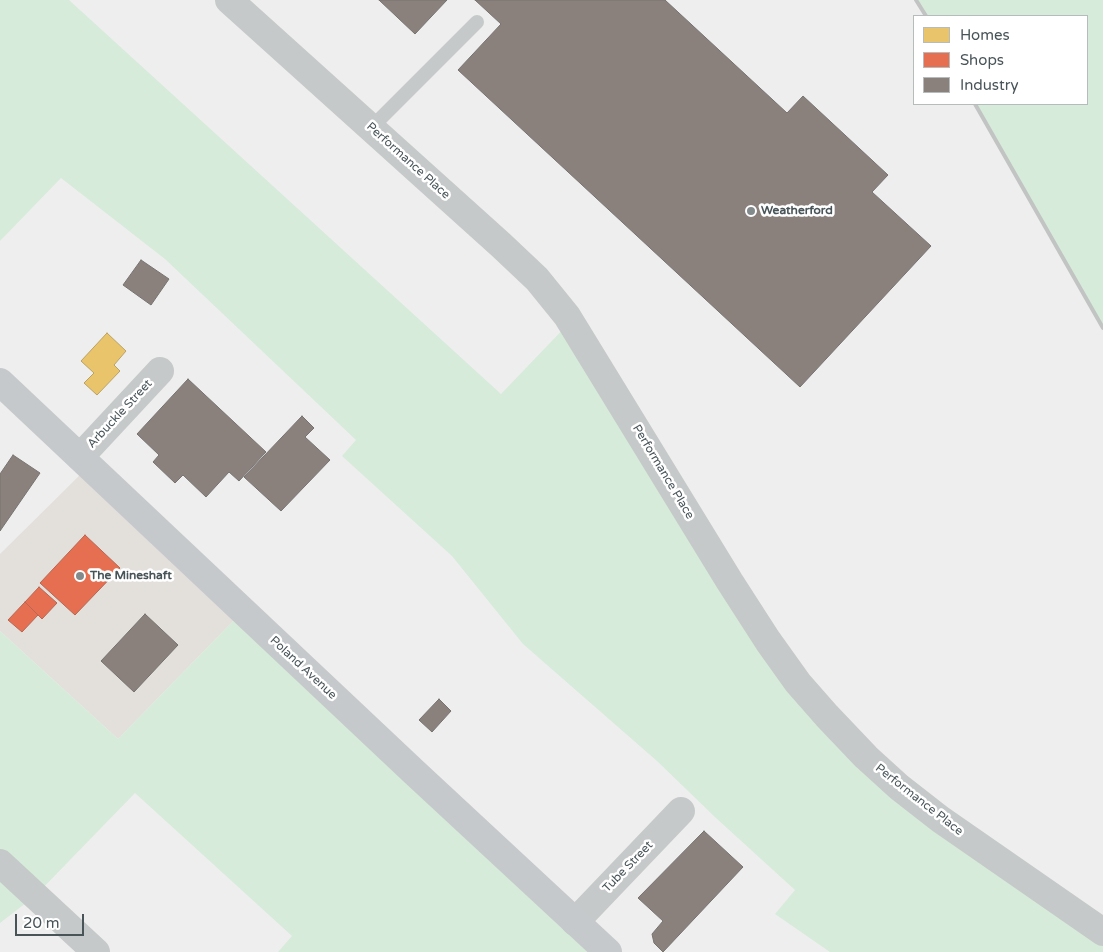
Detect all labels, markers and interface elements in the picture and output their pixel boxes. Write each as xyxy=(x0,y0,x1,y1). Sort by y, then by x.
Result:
legend xyxy=(913,15,1088,105)
text: Homes xyxy=(960,26,1010,44)
text: Shops xyxy=(960,51,1004,69)
text: Industry xyxy=(960,76,1019,94)
street label: Performance Place xyxy=(363,120,453,202)
place label: Weatherford xyxy=(761,204,833,218)
marker: Weatherford xyxy=(745,205,757,217)
street label: Arbuckle Street xyxy=(85,377,155,451)
street label: Performance Place xyxy=(629,422,697,522)
place label: The Mineshaft xyxy=(90,569,172,583)
marker: The Mineshaft xyxy=(74,570,86,582)
street label: Poland Avenue xyxy=(267,633,339,703)
street label: Performance Place xyxy=(872,761,966,839)
street label: Tube Street xyxy=(600,838,656,896)
scale bar xyxy=(18,904,86,936)
text: 20 m xyxy=(23,914,60,932)

